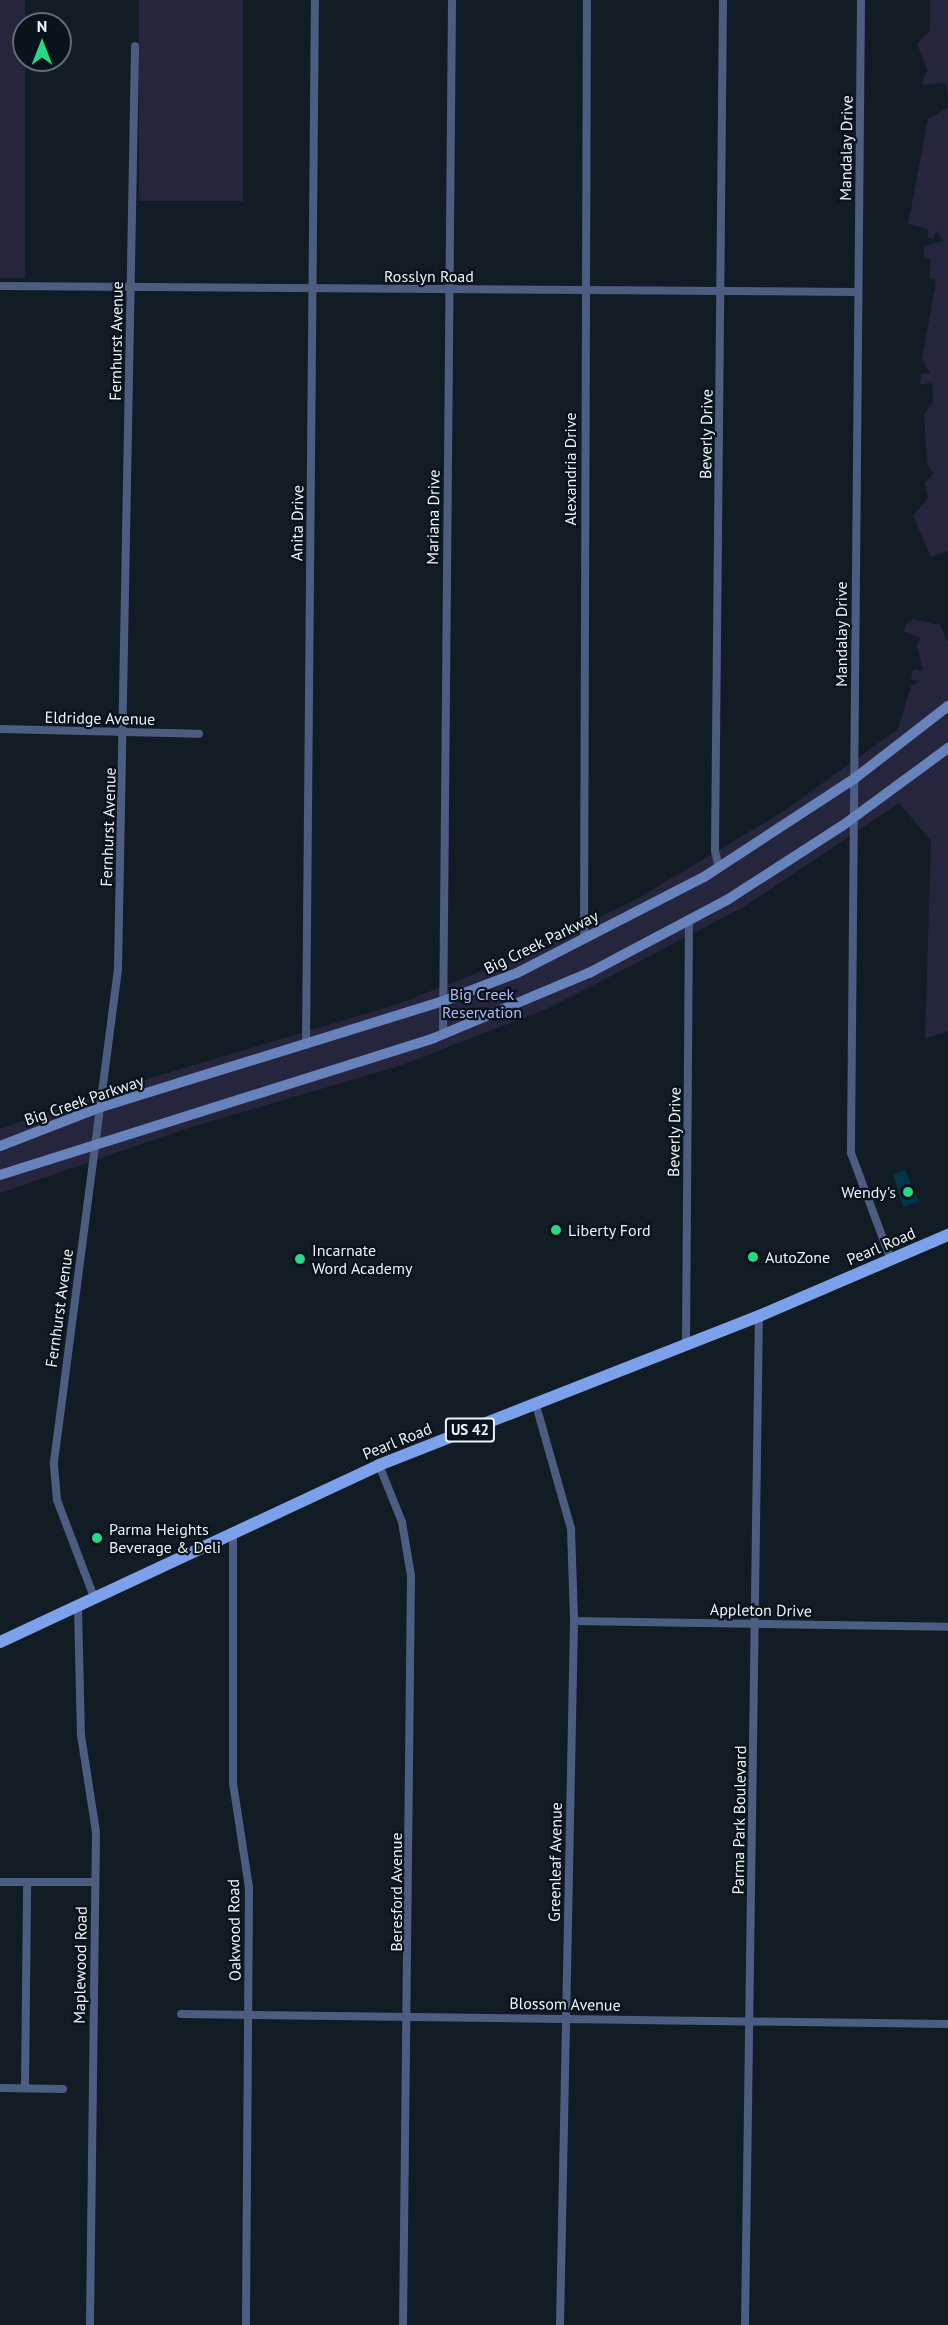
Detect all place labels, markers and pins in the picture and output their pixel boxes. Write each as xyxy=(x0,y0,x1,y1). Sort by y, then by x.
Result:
place label: Wendy's xyxy=(841,1182,896,1202)
marker: Wendy's xyxy=(901,1185,915,1199)
place label: Liberty Ford xyxy=(568,1220,651,1240)
marker: Liberty Ford xyxy=(549,1223,563,1237)
place label: Incarnate Word Academy xyxy=(312,1240,413,1278)
place label: AutoZone xyxy=(765,1247,830,1267)
marker: AutoZone xyxy=(746,1250,760,1264)
marker: Incarnate Word Academy xyxy=(293,1252,307,1266)
place label: Parma Heights Beverage & Deli xyxy=(109,1519,221,1557)
marker: Parma Heights Beverage & Deli xyxy=(90,1531,104,1545)

